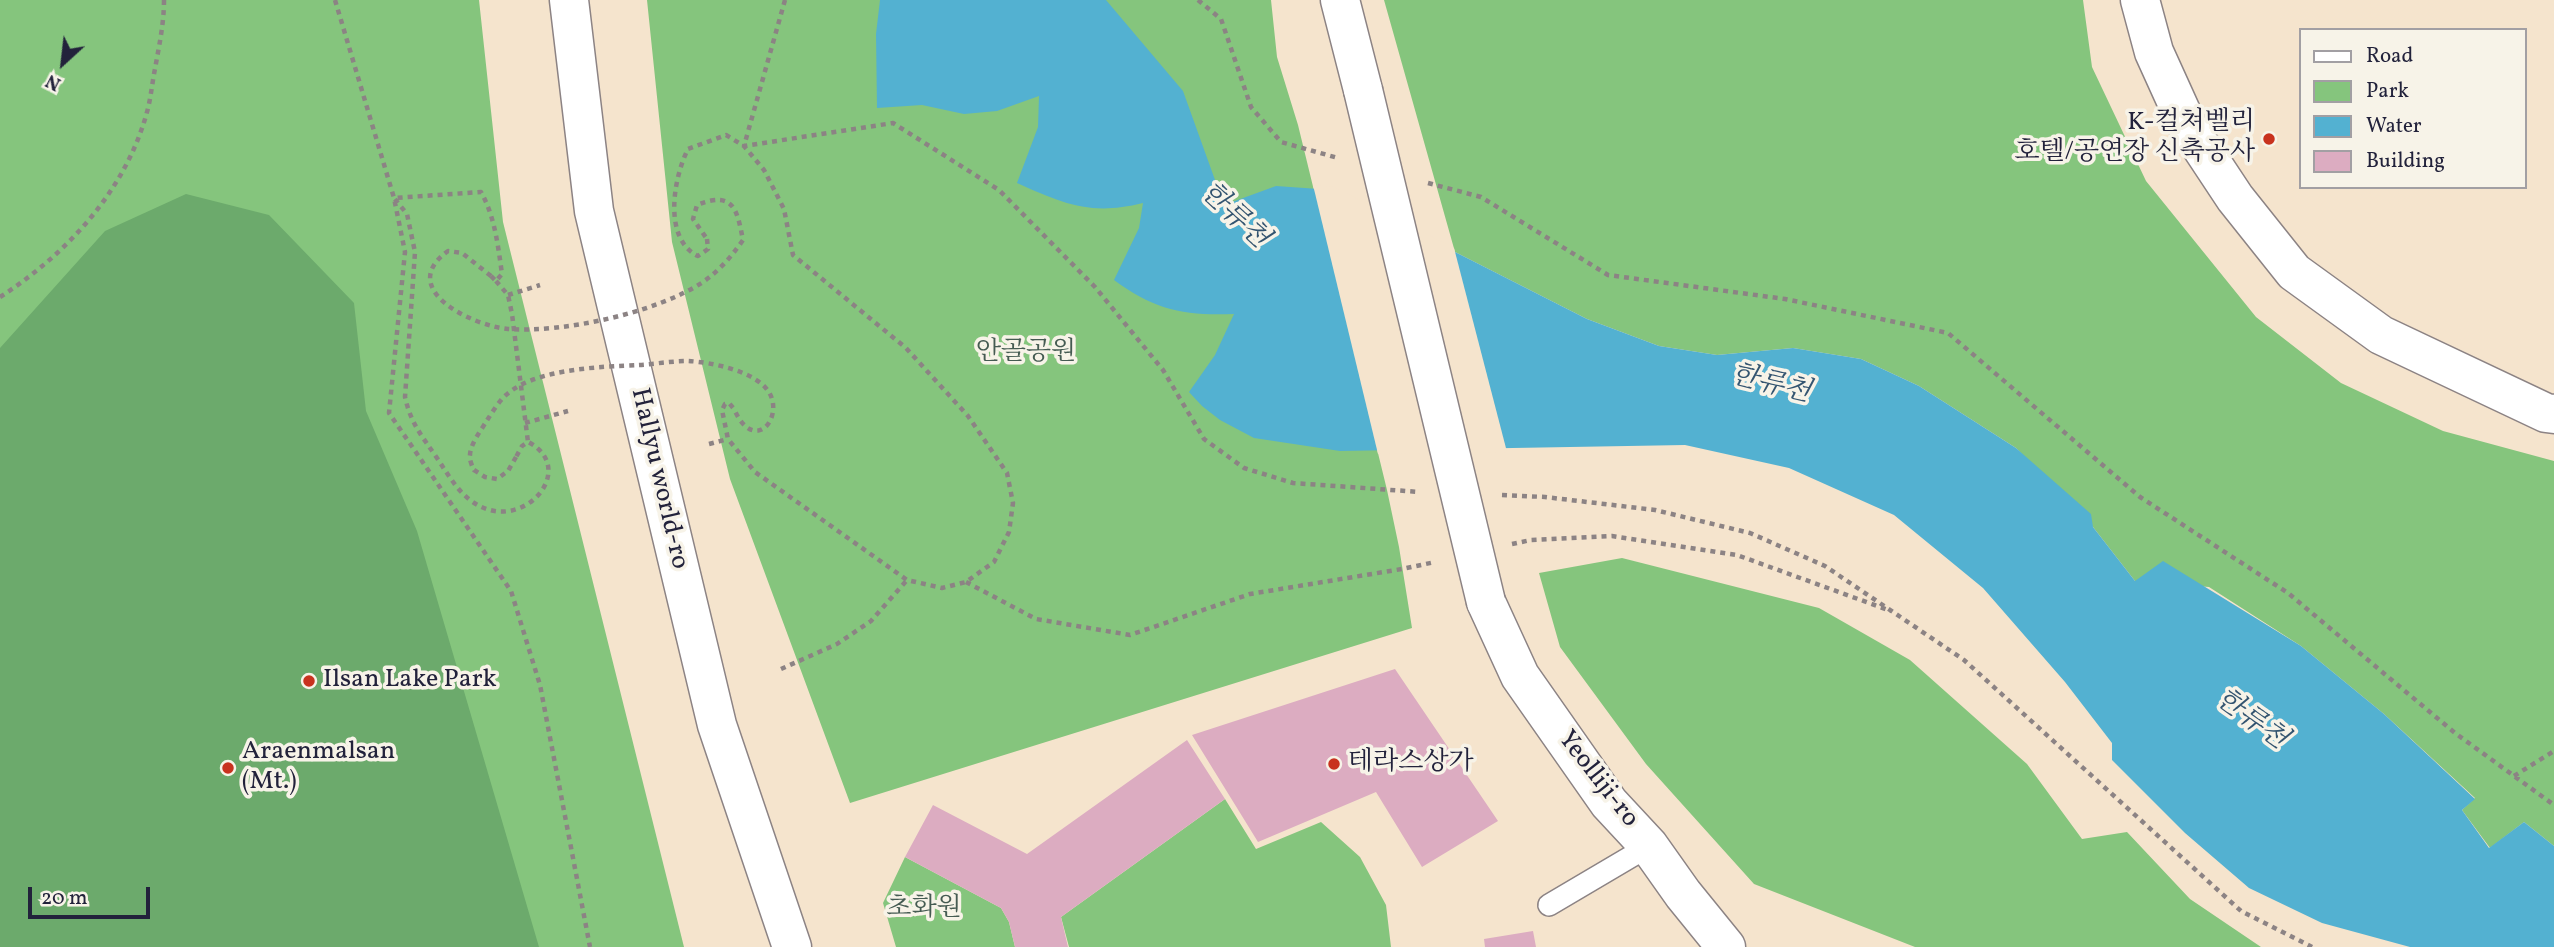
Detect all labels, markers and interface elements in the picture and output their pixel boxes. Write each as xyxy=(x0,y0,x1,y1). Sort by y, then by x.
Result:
north arrow xyxy=(28,28,98,98)
legend xyxy=(2298,28,2526,189)
text: Road xyxy=(2366,42,2413,71)
text: N xyxy=(41,67,66,96)
text: Park xyxy=(2366,77,2409,106)
place label: K-컬쳐벨리 호텔/공연장 신축공사 xyxy=(2014,108,2255,170)
text: Water xyxy=(2366,112,2422,141)
marker: K-컬쳐벨리 호텔/공연장 신축공사 xyxy=(2261,131,2277,147)
text: Building xyxy=(2366,147,2445,176)
water label: 한류천 xyxy=(1192,177,1274,257)
park label: 안골공원 xyxy=(976,338,1076,370)
water label: 한류천 xyxy=(1727,360,1813,412)
street label: Hallyu world-ro xyxy=(622,386,694,572)
place label: Ilsan Lake Park xyxy=(323,665,497,697)
marker: Ilsan Lake Park xyxy=(301,673,317,689)
water label: 한류천 xyxy=(2207,684,2293,758)
street label: Yeolliji-ro xyxy=(1550,726,1644,834)
place label: Araenmalsan (Mt.) xyxy=(242,737,395,798)
place label: 테라스상가 xyxy=(1348,748,1474,780)
marker: 테라스상가 xyxy=(1326,756,1342,772)
marker: Araenmalsan (Mt.) xyxy=(220,760,236,776)
scale bar xyxy=(32,874,154,918)
text: 20 m xyxy=(41,884,87,913)
park label: 초화원 xyxy=(886,894,962,926)

